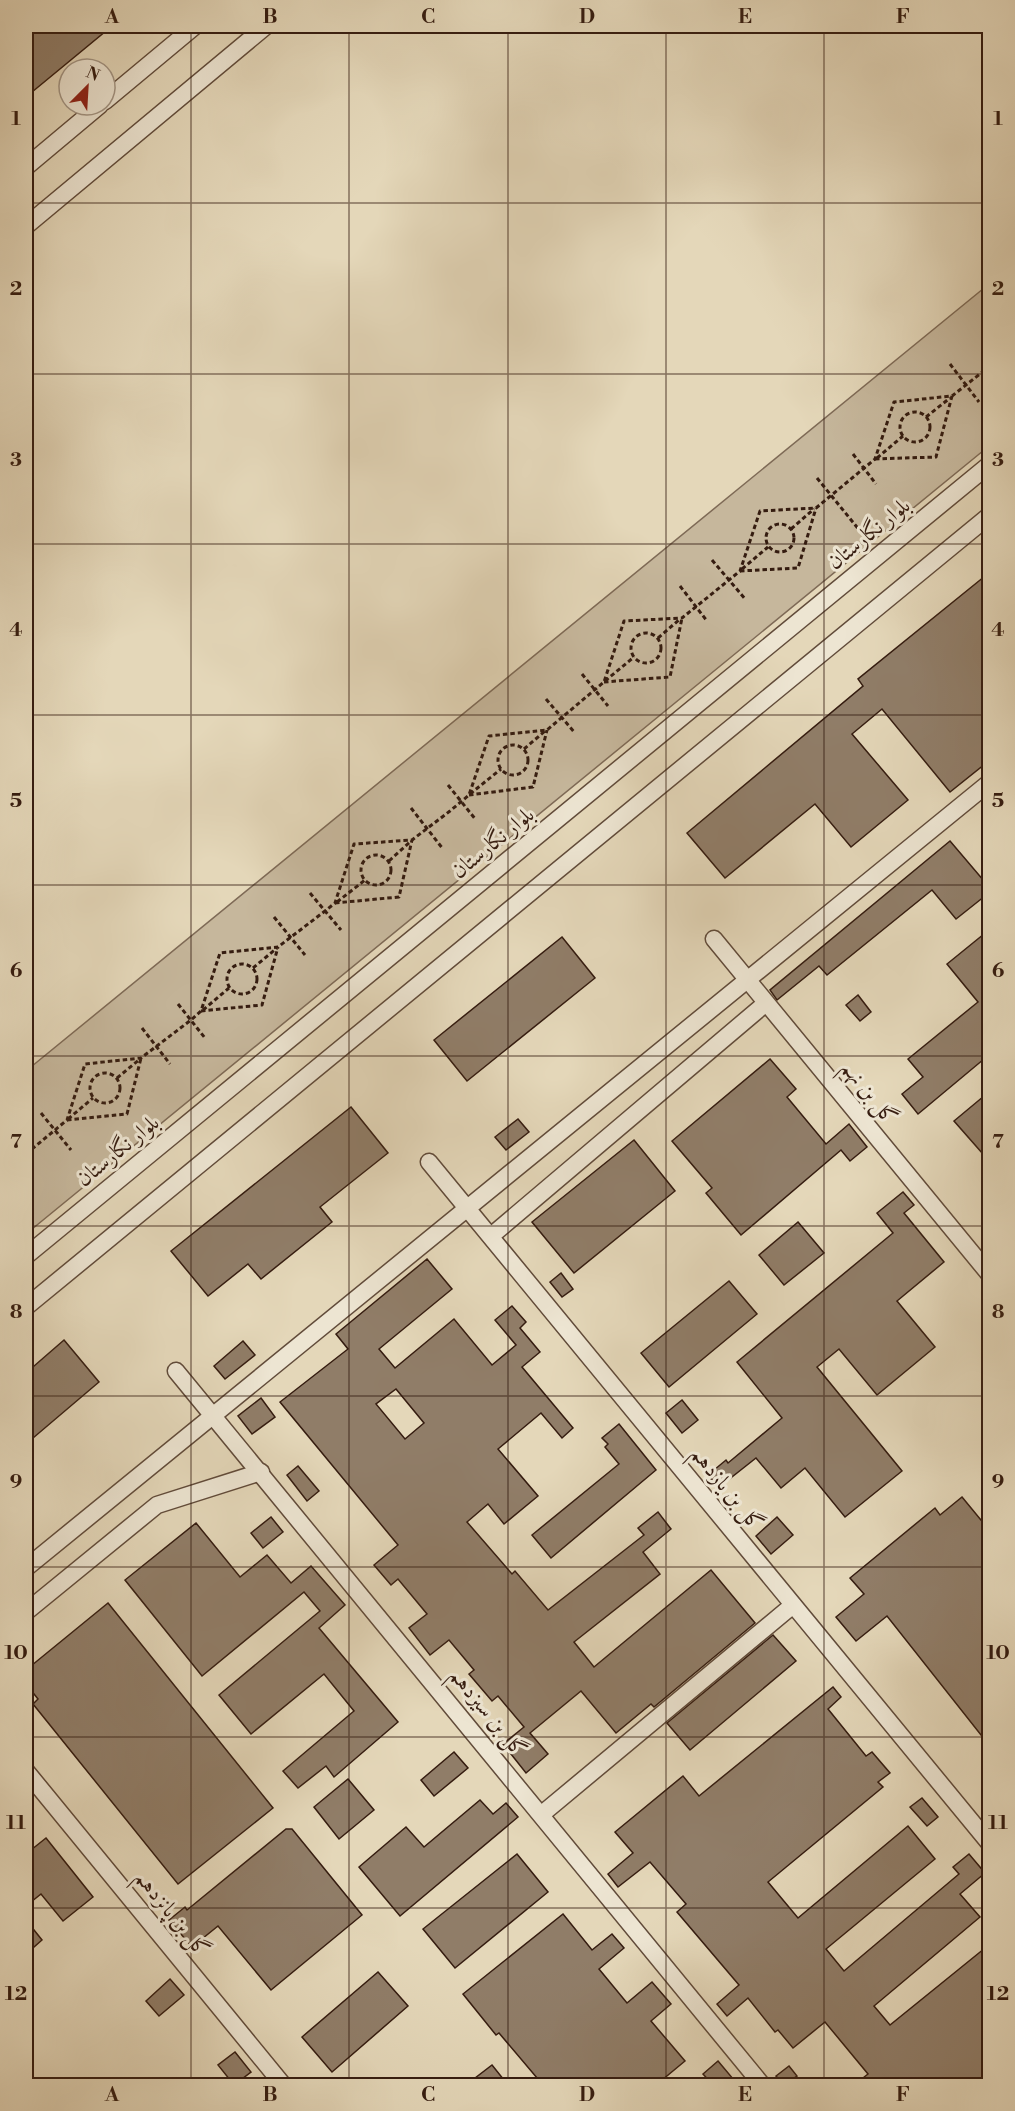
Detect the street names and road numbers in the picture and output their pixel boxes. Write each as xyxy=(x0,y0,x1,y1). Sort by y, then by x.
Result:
street label: بلوار نگارستان xyxy=(821,492,916,576)
street label: بلوار نگارستان xyxy=(445,801,540,885)
street label: گل بن نهم xyxy=(830,1055,904,1134)
street label: بلوار نگارستان xyxy=(70,1109,165,1193)
street label: گل بن یازدهم xyxy=(680,1441,770,1541)
street label: گل بن سیزدهم xyxy=(439,1662,533,1767)
street label: گل بن پانزدهم xyxy=(124,1864,216,1967)

